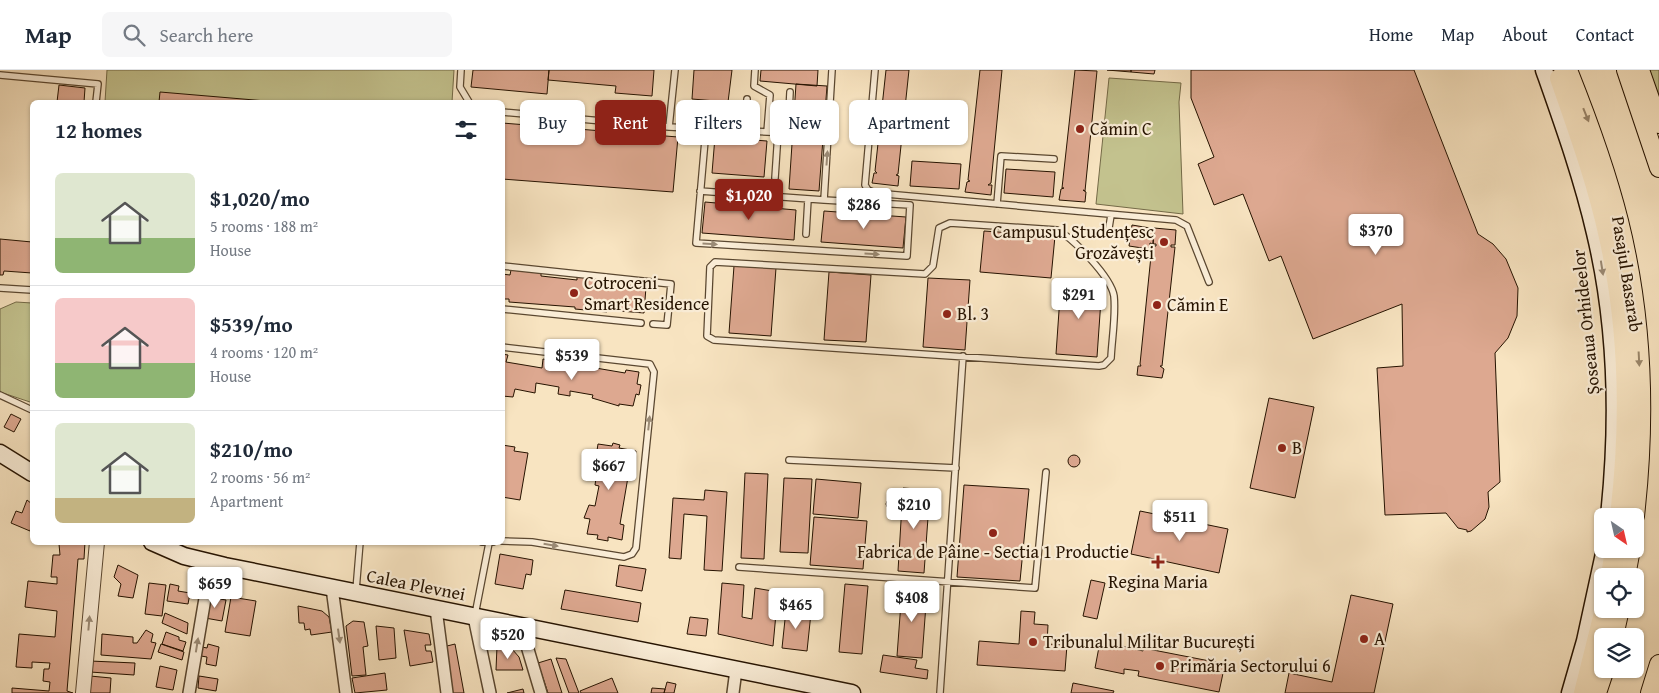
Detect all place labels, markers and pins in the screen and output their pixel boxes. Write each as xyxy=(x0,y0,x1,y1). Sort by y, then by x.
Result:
place label: Cămin C xyxy=(1090,115,1152,142)
marker: Cămin C xyxy=(1074,123,1086,135)
pin: $1,020 xyxy=(708,178,790,221)
pin: $286 xyxy=(834,188,894,230)
pin: $370 xyxy=(1346,214,1406,256)
place label: Campusul Studențesc Grozăvești xyxy=(993,218,1154,266)
marker: Campusul Studențesc Grozăvești xyxy=(1158,236,1170,248)
place label: Cotroceni Smart Residence xyxy=(584,269,709,317)
pin: $291 xyxy=(1049,278,1109,320)
marker: Cotroceni Smart Residence xyxy=(568,287,580,299)
place label: Cămin E xyxy=(1167,291,1228,318)
marker: Cămin E xyxy=(1151,299,1163,311)
place label: Bl. 3 xyxy=(957,300,989,327)
marker: Bl. 3 xyxy=(941,308,953,320)
pin: $539 xyxy=(542,338,602,381)
place label: B xyxy=(1292,434,1302,461)
marker: B xyxy=(1276,442,1288,454)
pin: $667 xyxy=(579,448,639,491)
pin: $210 xyxy=(884,488,944,530)
pin: $511 xyxy=(1150,500,1210,542)
marker: Fabrica de Pâine - Sectia 1 Productie xyxy=(987,527,999,539)
place label: Fabrica de Pâine - Sectia 1 Productie xyxy=(857,538,1129,565)
marker: Regina Maria xyxy=(1151,555,1165,569)
pin: $659 xyxy=(185,566,245,609)
place label: Regina Maria xyxy=(1108,568,1208,595)
pin: $408 xyxy=(882,580,942,623)
pin: $465 xyxy=(766,588,826,630)
pin: $520 xyxy=(478,618,538,660)
place label: A xyxy=(1374,625,1385,652)
place label: Tribunalul Militar București xyxy=(1043,628,1255,655)
marker: A xyxy=(1358,633,1370,645)
marker: Tribunalul Militar București xyxy=(1027,636,1039,648)
place label: Primăria Sectorului 6 xyxy=(1170,652,1331,679)
marker: Primăria Sectorului 6 xyxy=(1154,660,1166,672)

